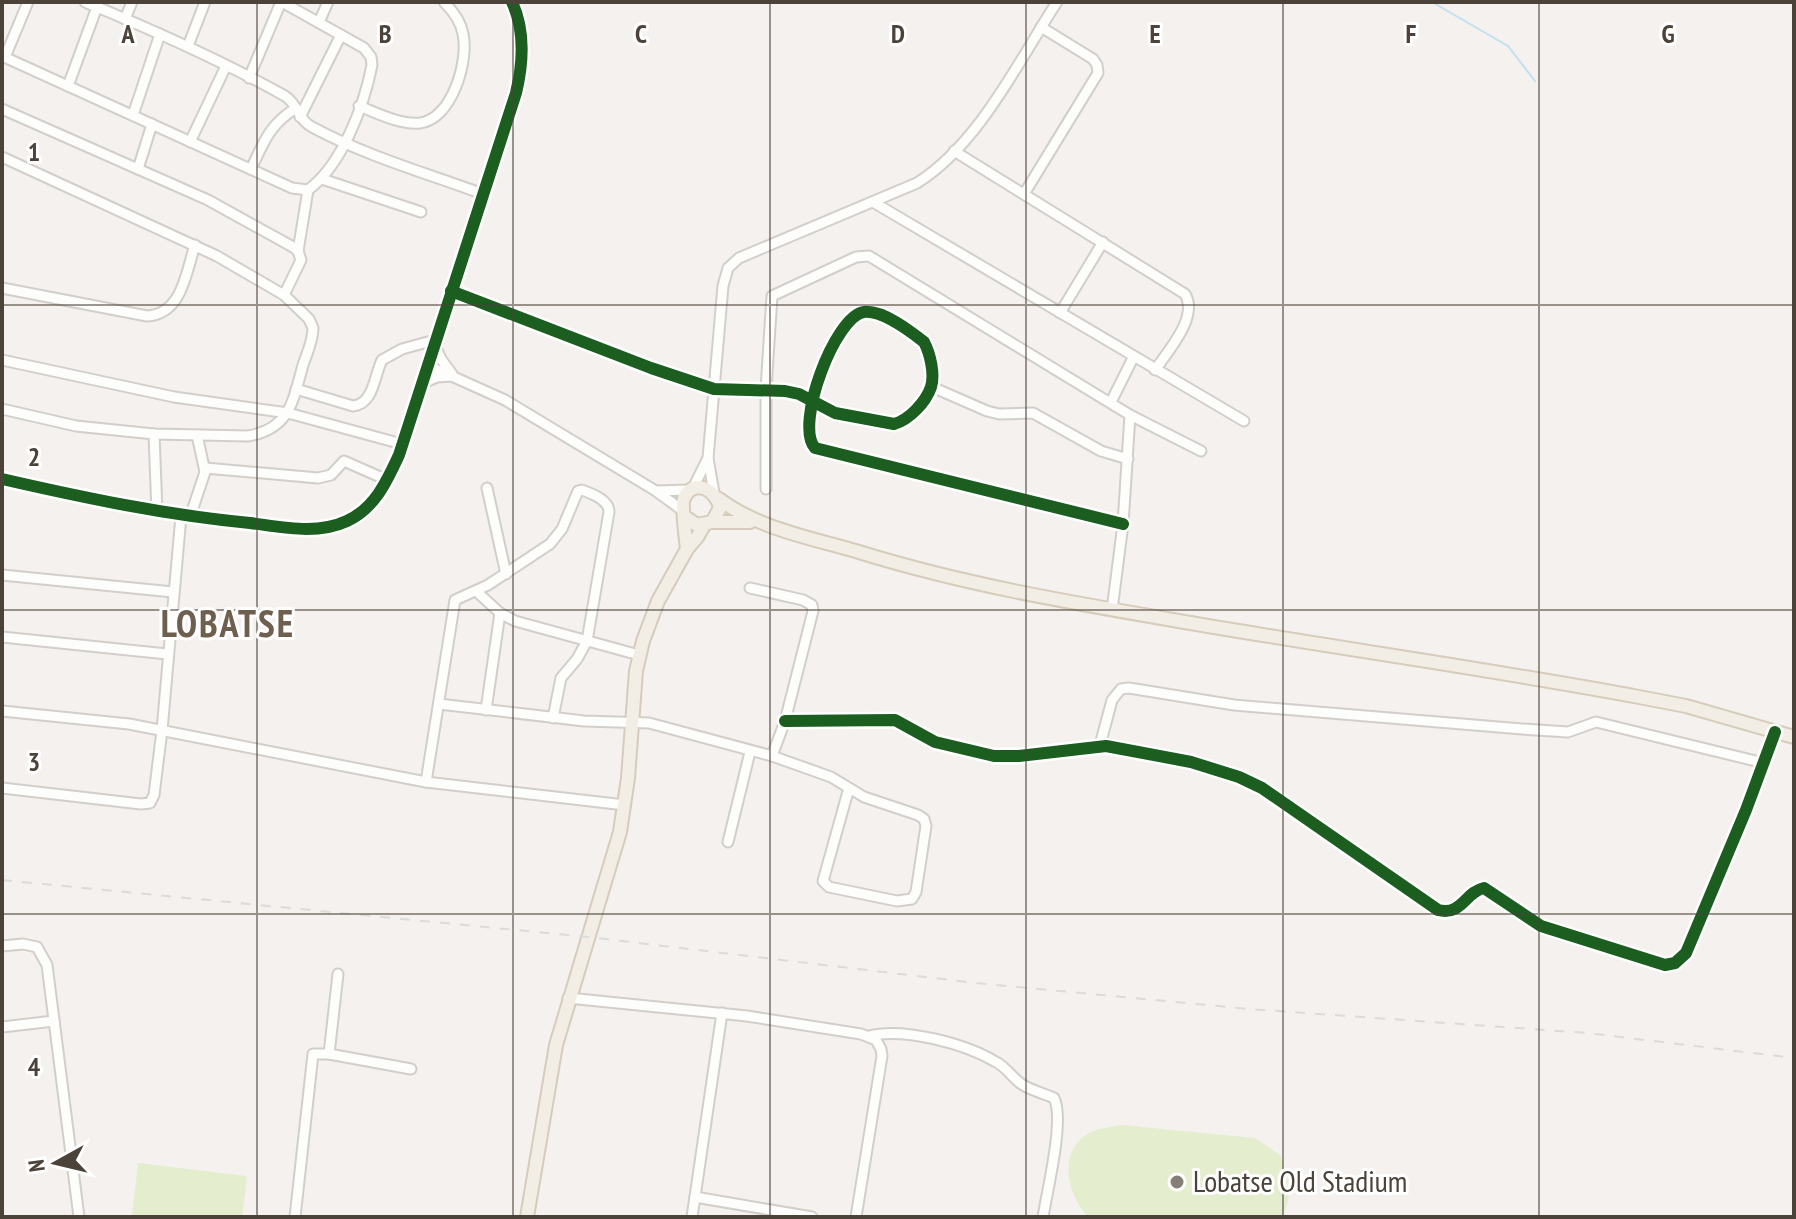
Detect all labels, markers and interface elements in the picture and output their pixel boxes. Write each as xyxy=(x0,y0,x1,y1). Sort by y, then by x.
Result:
text: A xyxy=(120,17,135,50)
text: B xyxy=(379,17,392,50)
text: C xyxy=(635,17,647,50)
text: D xyxy=(891,17,905,50)
text: E xyxy=(1149,17,1161,50)
text: F xyxy=(1406,17,1417,50)
text: G xyxy=(1661,17,1675,50)
text: 1 xyxy=(28,135,40,168)
text: 2 xyxy=(28,440,40,473)
district label: LOBATSE xyxy=(161,598,295,647)
text: 3 xyxy=(28,745,40,778)
text: 4 xyxy=(28,1050,41,1083)
north arrow xyxy=(16,1123,96,1203)
text: N xyxy=(22,1158,51,1174)
place label: Lobatse Old Stadium xyxy=(1193,1161,1407,1200)
marker: Lobatse Old Stadium xyxy=(1168,1173,1186,1191)

